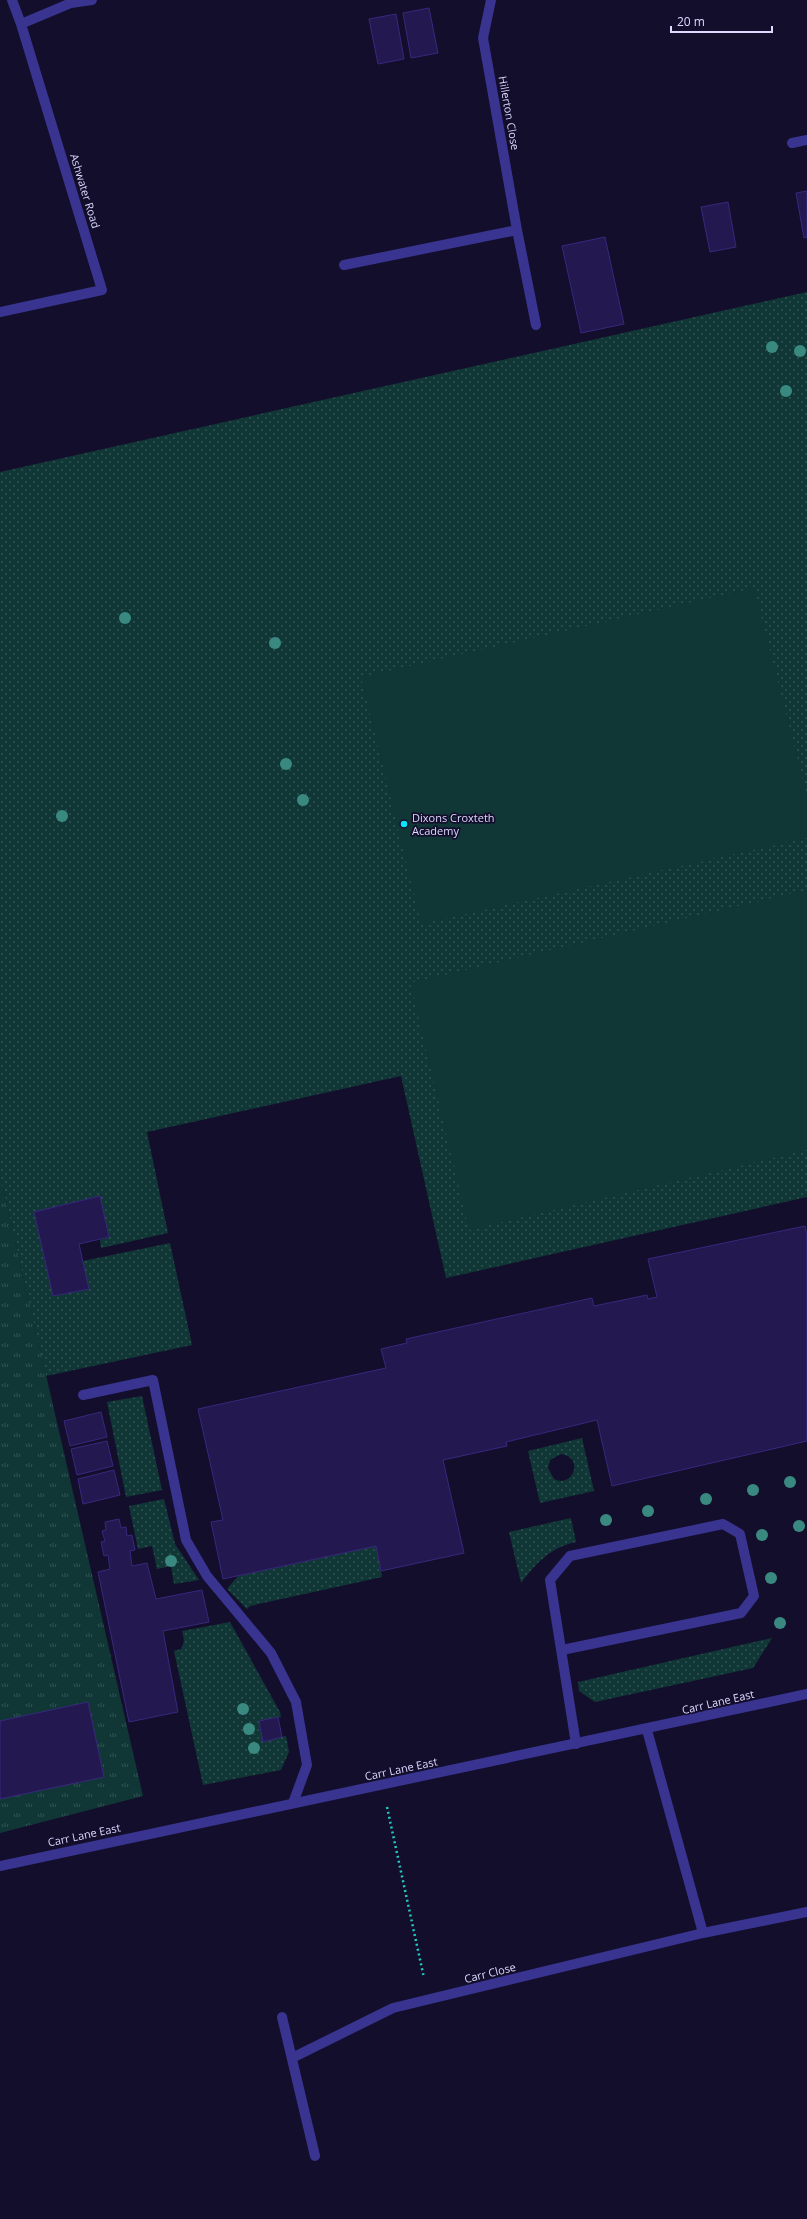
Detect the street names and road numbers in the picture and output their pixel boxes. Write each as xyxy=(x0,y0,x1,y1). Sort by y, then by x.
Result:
street label: Hillerton Close xyxy=(496,75,523,151)
street label: Ashwater Road xyxy=(67,152,104,230)
street label: Carr Lane East xyxy=(680,1686,756,1717)
street label: Carr Lane East xyxy=(363,1753,439,1784)
street label: Carr Lane East xyxy=(46,1819,122,1850)
street label: Carr Close xyxy=(463,1959,517,1986)

